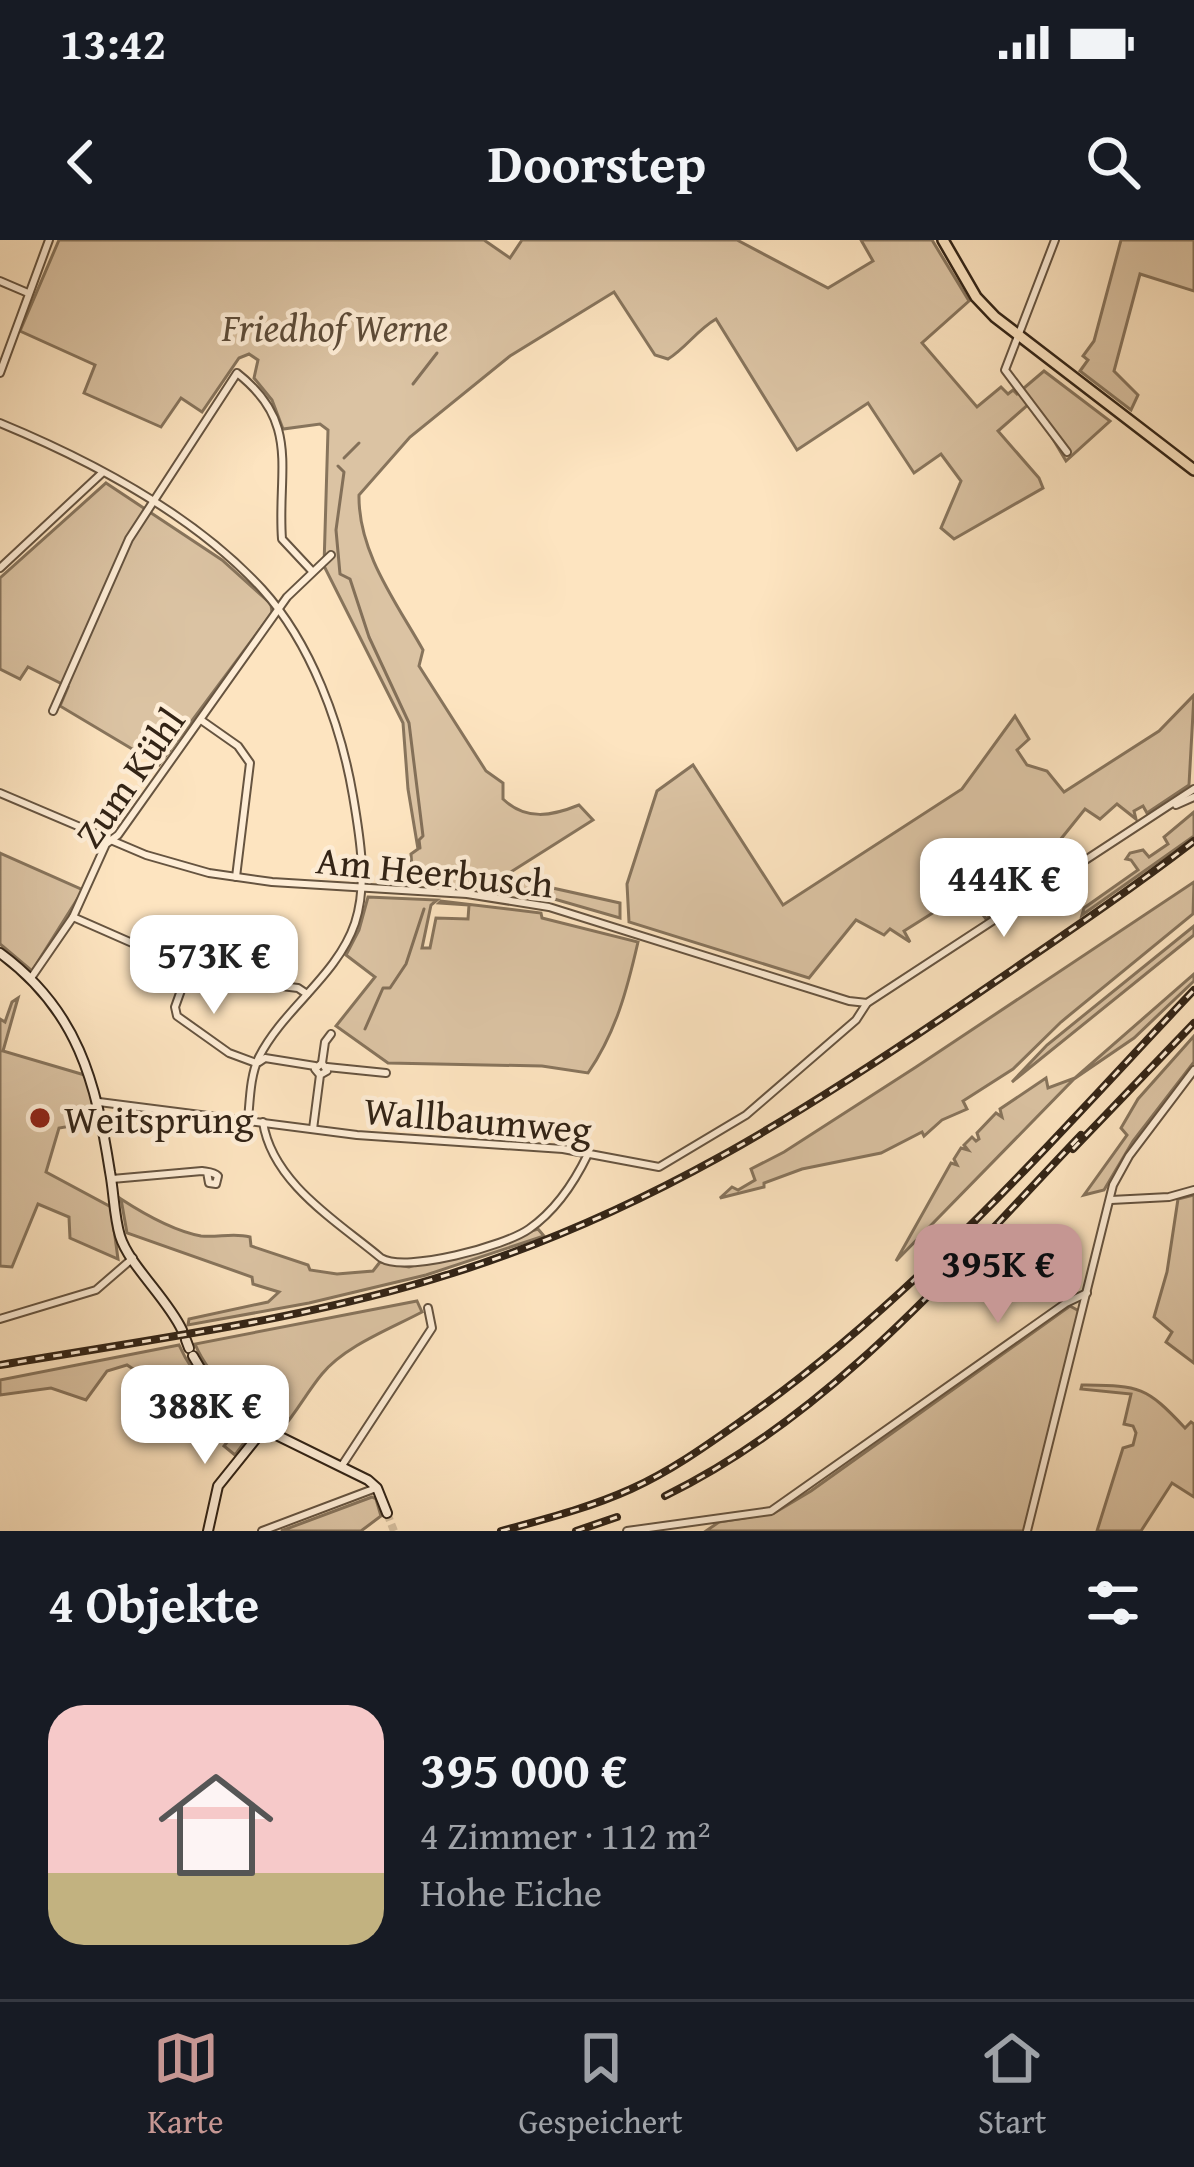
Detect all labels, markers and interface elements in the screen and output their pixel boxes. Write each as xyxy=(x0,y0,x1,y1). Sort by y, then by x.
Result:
text: 13:42 xyxy=(60,10,166,75)
text: Doorstep xyxy=(488,123,706,202)
icon: back xyxy=(48,129,114,195)
icon: search xyxy=(1080,129,1146,195)
park label: Friedhof Werne xyxy=(221,298,448,355)
street label: Zum Kühl xyxy=(60,695,198,859)
street label: Am Heerbusch xyxy=(314,830,556,912)
pin: 444K € xyxy=(906,838,1102,940)
text: 444K € xyxy=(947,848,1061,905)
pin: 573K € xyxy=(116,915,312,1017)
text: 573K € xyxy=(157,925,271,982)
street label: Wallbaumweg xyxy=(362,1081,595,1157)
place label: Weitsprung xyxy=(64,1090,254,1147)
marker: Weitsprung xyxy=(27,1105,53,1131)
pin: 395K € xyxy=(900,1224,1096,1326)
text: 395K € xyxy=(941,1234,1055,1291)
pin: 388K € xyxy=(107,1365,303,1467)
text: 388K € xyxy=(148,1375,262,1432)
text: 4 Objekte xyxy=(48,1566,259,1641)
icon: filters xyxy=(1080,1570,1146,1636)
text: 395 000 € xyxy=(420,1731,627,1806)
icon: home xyxy=(144,1753,288,1897)
text: 4 Zimmer · 112 m² xyxy=(420,1806,711,1863)
text: Hohe Eiche xyxy=(420,1863,602,1920)
tab: Karte xyxy=(148,2025,223,2145)
tab: Gespeichert xyxy=(519,2025,683,2145)
tab: Start xyxy=(978,2025,1046,2145)

